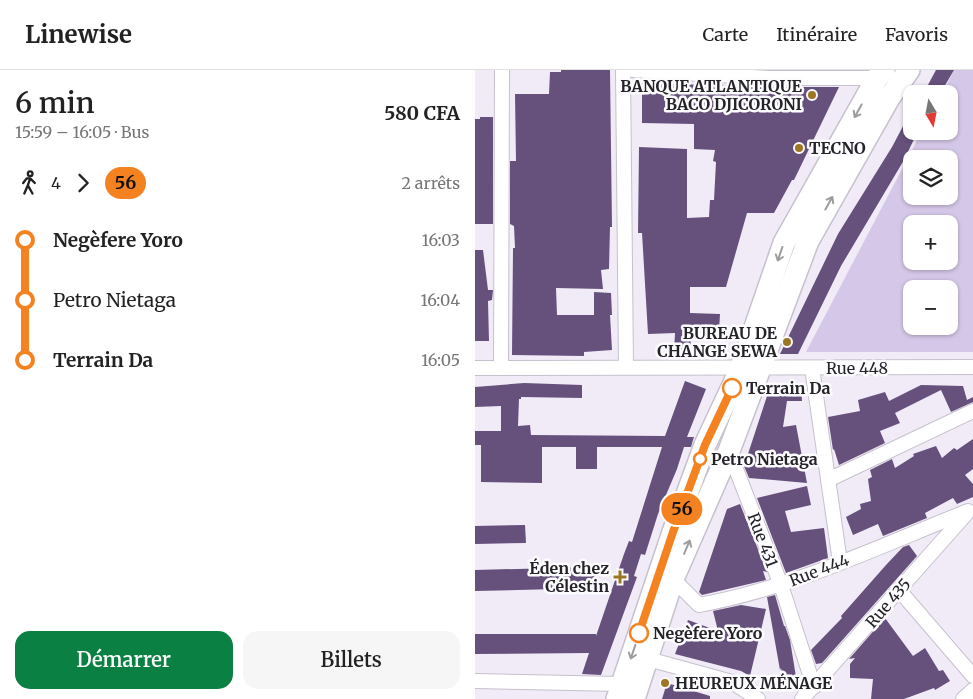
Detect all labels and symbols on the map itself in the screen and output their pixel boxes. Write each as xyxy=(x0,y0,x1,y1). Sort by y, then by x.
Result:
place label: BANQUE ATLANTIQUE BACO DJICORONI xyxy=(620,76,803,114)
north arrow xyxy=(903,85,957,140)
marker: BANQUE ATLANTIQUE BACO DJICORONI xyxy=(806,89,818,101)
one-way arrow xyxy=(853,104,863,118)
place label: TECNO xyxy=(809,138,866,158)
marker: TECNO xyxy=(793,142,805,154)
one-way arrow xyxy=(825,197,835,211)
one-way arrow xyxy=(775,246,784,261)
place label: BUREAU DE CHANGE SEWA xyxy=(657,323,778,361)
marker: BUREAU DE CHANGE SEWA xyxy=(781,336,793,348)
street label: Rue 448 xyxy=(826,358,888,378)
marker: Terrain Da xyxy=(722,378,742,398)
place label: Terrain Da xyxy=(746,378,830,398)
place label: Petro Nietaga xyxy=(711,449,818,469)
marker: Petro Nietaga xyxy=(693,452,707,466)
line badge: 56 xyxy=(659,493,705,525)
street label: Rue 431 xyxy=(743,510,783,570)
one-way arrow xyxy=(683,540,693,555)
street label: Rue 444 xyxy=(786,549,852,591)
place label: Éden chez Célestin xyxy=(529,558,609,596)
marker: Éden chez Célestin xyxy=(613,570,627,584)
street label: Rue 435 xyxy=(861,574,915,632)
marker: Negèfere Yoro xyxy=(629,623,649,643)
place label: Negèfere Yoro xyxy=(653,623,763,643)
one-way arrow xyxy=(628,644,637,659)
place label: HEUREUX MÉNAGE xyxy=(675,673,833,693)
marker: HEUREUX MÉNAGE xyxy=(659,677,671,689)

